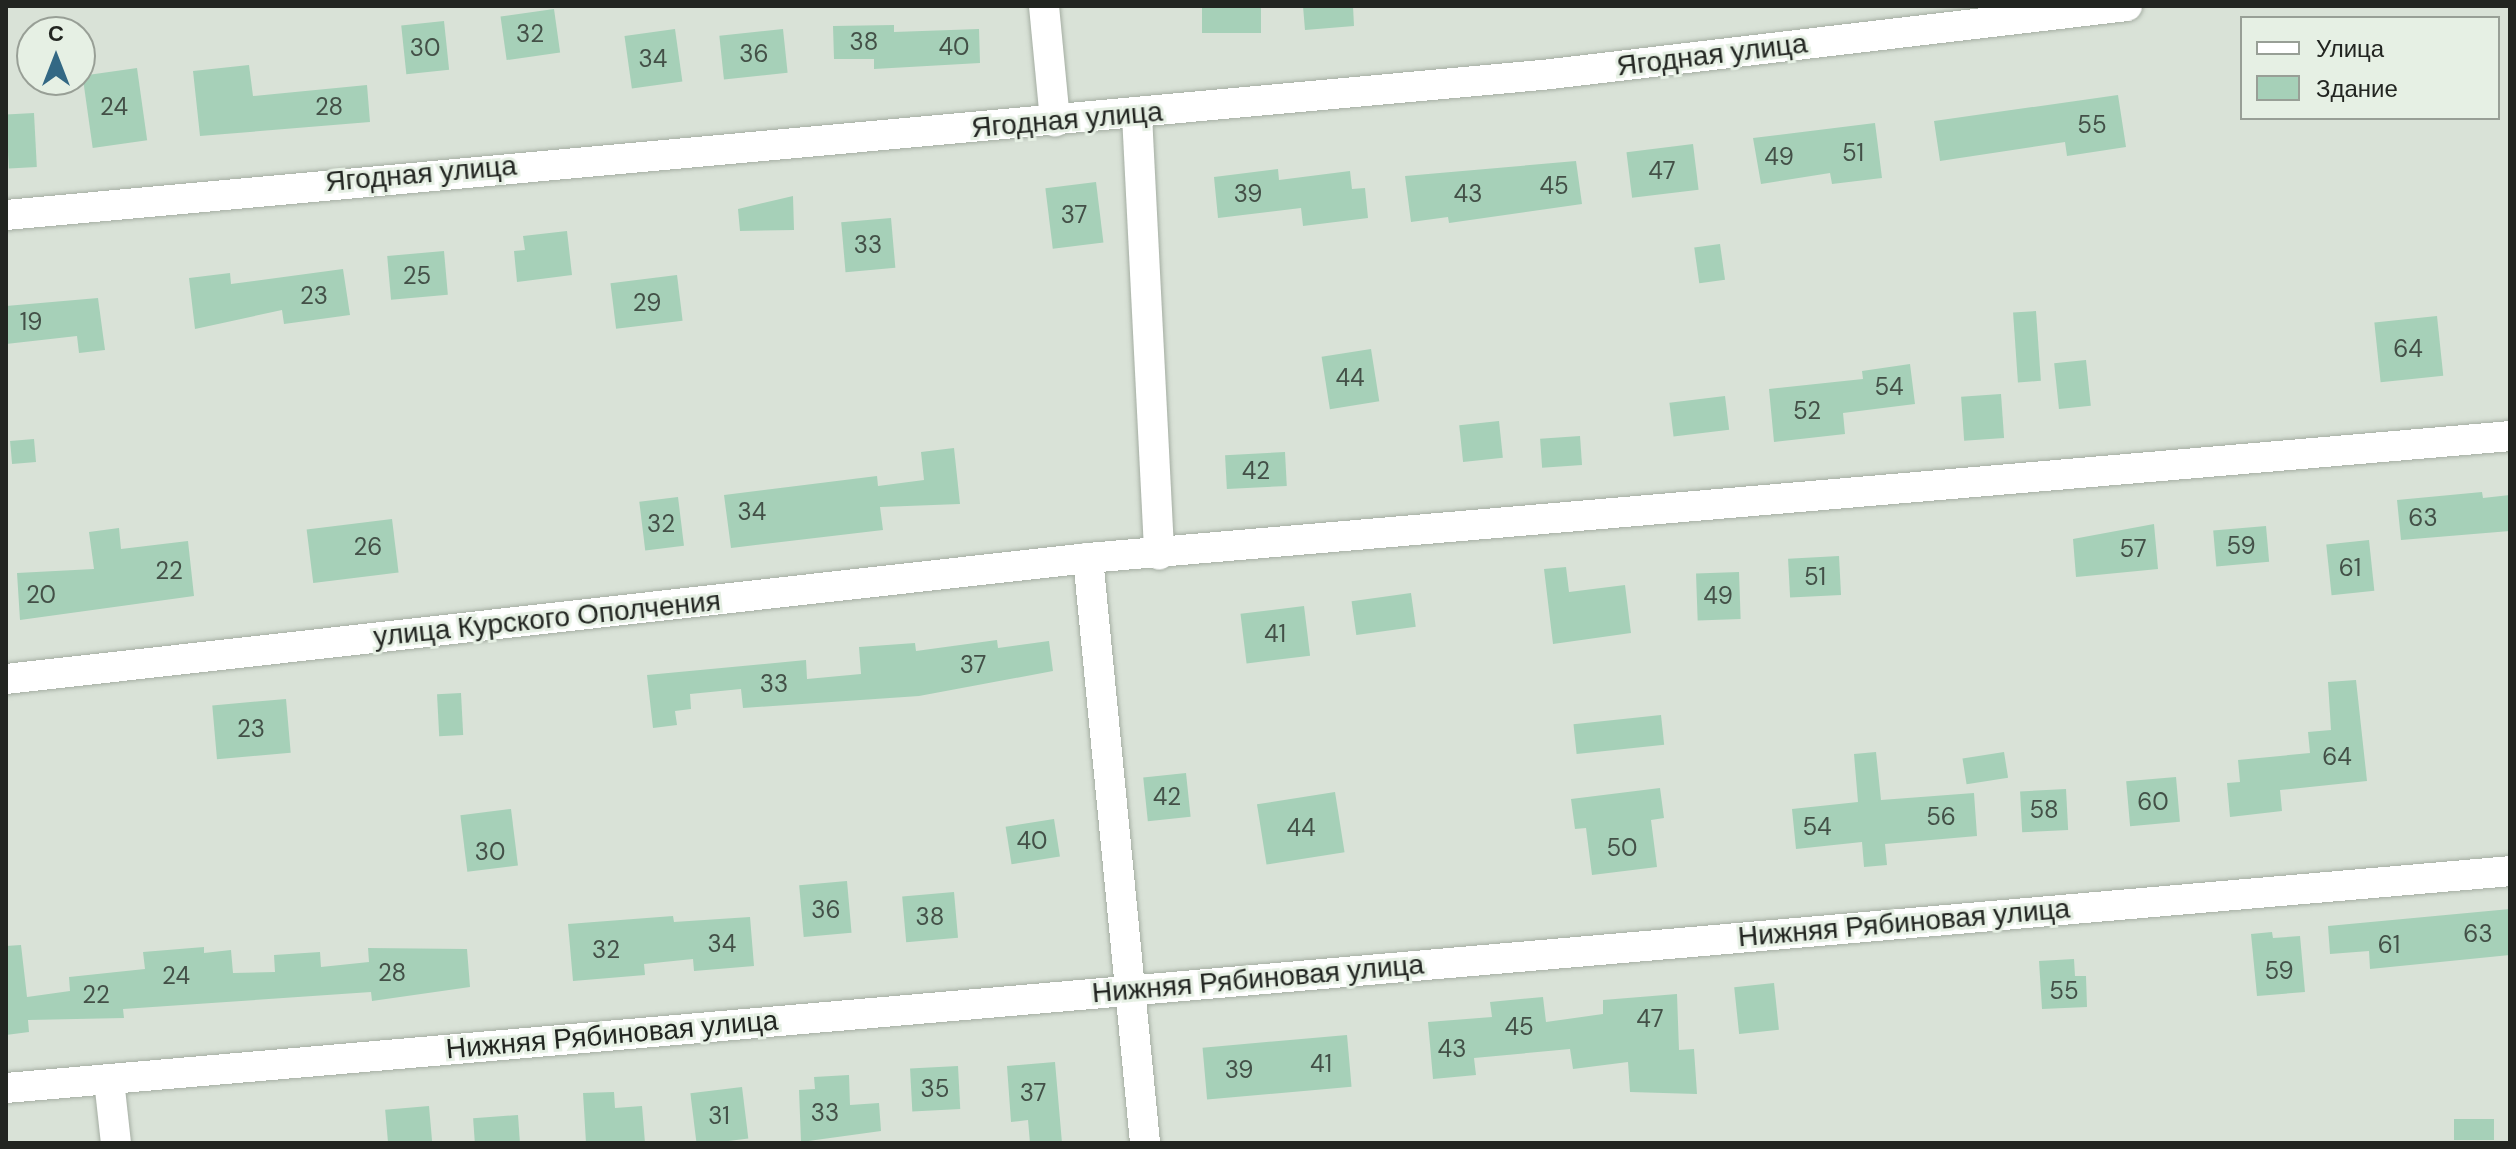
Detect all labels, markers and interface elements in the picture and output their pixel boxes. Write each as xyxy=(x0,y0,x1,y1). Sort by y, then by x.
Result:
north arrow xyxy=(16,16,96,96)
legend xyxy=(2240,16,2500,120)
text: С xyxy=(48,19,64,48)
house number: 32 xyxy=(516,20,544,48)
street label: Ягодная улица xyxy=(1615,27,1809,83)
house number: 38 xyxy=(850,28,878,56)
house number: 40 xyxy=(939,33,969,61)
text: Улица xyxy=(2316,33,2384,64)
house number: 30 xyxy=(410,34,440,62)
house number: 36 xyxy=(739,40,769,68)
house number: 34 xyxy=(639,45,667,73)
text: Здание xyxy=(2316,73,2398,104)
house number: 24 xyxy=(100,93,128,121)
house number: 28 xyxy=(315,93,343,121)
street label: Ягодная улица xyxy=(970,95,1164,145)
house number: 55 xyxy=(2077,111,2107,139)
house number: 51 xyxy=(1842,139,1864,167)
house number: 49 xyxy=(1764,143,1794,171)
street label: Ягодная улица xyxy=(324,149,518,199)
house number: 47 xyxy=(1648,157,1676,185)
house number: 45 xyxy=(1539,172,1569,200)
house number: 39 xyxy=(1234,180,1262,208)
house number: 43 xyxy=(1454,180,1482,208)
house number: 37 xyxy=(1061,201,1087,229)
house number: 33 xyxy=(854,231,882,259)
house number: 25 xyxy=(403,262,431,290)
house number: 23 xyxy=(300,282,328,310)
house number: 29 xyxy=(633,289,661,317)
house number: 19 xyxy=(20,308,42,336)
house number: 64 xyxy=(2393,335,2423,363)
house number: 44 xyxy=(1335,364,1365,392)
house number: 54 xyxy=(1874,373,1904,401)
house number: 52 xyxy=(1793,397,1821,425)
house number: 42 xyxy=(1242,457,1270,485)
house number: 34 xyxy=(738,498,766,526)
house number: 63 xyxy=(2408,504,2438,532)
house number: 32 xyxy=(647,510,675,538)
house number: 59 xyxy=(2226,532,2256,560)
house number: 26 xyxy=(354,533,382,561)
house number: 57 xyxy=(2119,535,2147,563)
house number: 61 xyxy=(2339,554,2361,582)
house number: 22 xyxy=(155,557,183,585)
house number: 51 xyxy=(1804,563,1826,591)
house number: 20 xyxy=(26,581,56,609)
house number: 49 xyxy=(1703,582,1733,610)
street label: улица Курского Ополчения xyxy=(372,584,722,654)
house number: 41 xyxy=(1264,620,1286,648)
house number: 37 xyxy=(960,651,986,679)
house number: 33 xyxy=(760,670,788,698)
house number: 23 xyxy=(237,715,265,743)
house number: 64 xyxy=(2322,743,2352,771)
house number: 42 xyxy=(1153,783,1181,811)
house number: 60 xyxy=(2137,788,2169,816)
house number: 58 xyxy=(2029,796,2059,824)
house number: 56 xyxy=(1926,803,1956,831)
house number: 54 xyxy=(1802,813,1832,841)
house number: 44 xyxy=(1286,814,1316,842)
house number: 40 xyxy=(1017,827,1047,855)
house number: 50 xyxy=(1606,834,1638,862)
house number: 30 xyxy=(475,838,505,866)
street label: Нижняя Рябиновая улица xyxy=(1737,892,2071,954)
house number: 36 xyxy=(811,896,841,924)
house number: 38 xyxy=(916,903,944,931)
house number: 63 xyxy=(2463,920,2493,948)
house number: 34 xyxy=(708,930,736,958)
house number: 61 xyxy=(2378,931,2400,959)
house number: 32 xyxy=(592,936,620,964)
street label: Нижняя Рябиновая улица xyxy=(1091,948,1425,1010)
house number: 59 xyxy=(2264,957,2294,985)
house number: 28 xyxy=(378,959,406,987)
house number: 24 xyxy=(162,962,190,990)
house number: 55 xyxy=(2049,977,2079,1005)
house number: 22 xyxy=(82,981,110,1009)
street label: Нижняя Рябиновая улица xyxy=(445,1004,779,1066)
house number: 47 xyxy=(1636,1005,1664,1033)
house number: 45 xyxy=(1504,1013,1534,1041)
house number: 43 xyxy=(1438,1035,1466,1063)
house number: 41 xyxy=(1310,1050,1332,1078)
house number: 39 xyxy=(1225,1056,1253,1084)
house number: 35 xyxy=(921,1075,949,1103)
house number: 37 xyxy=(1020,1079,1046,1107)
house number: 33 xyxy=(811,1099,839,1127)
house number: 31 xyxy=(708,1102,730,1130)

